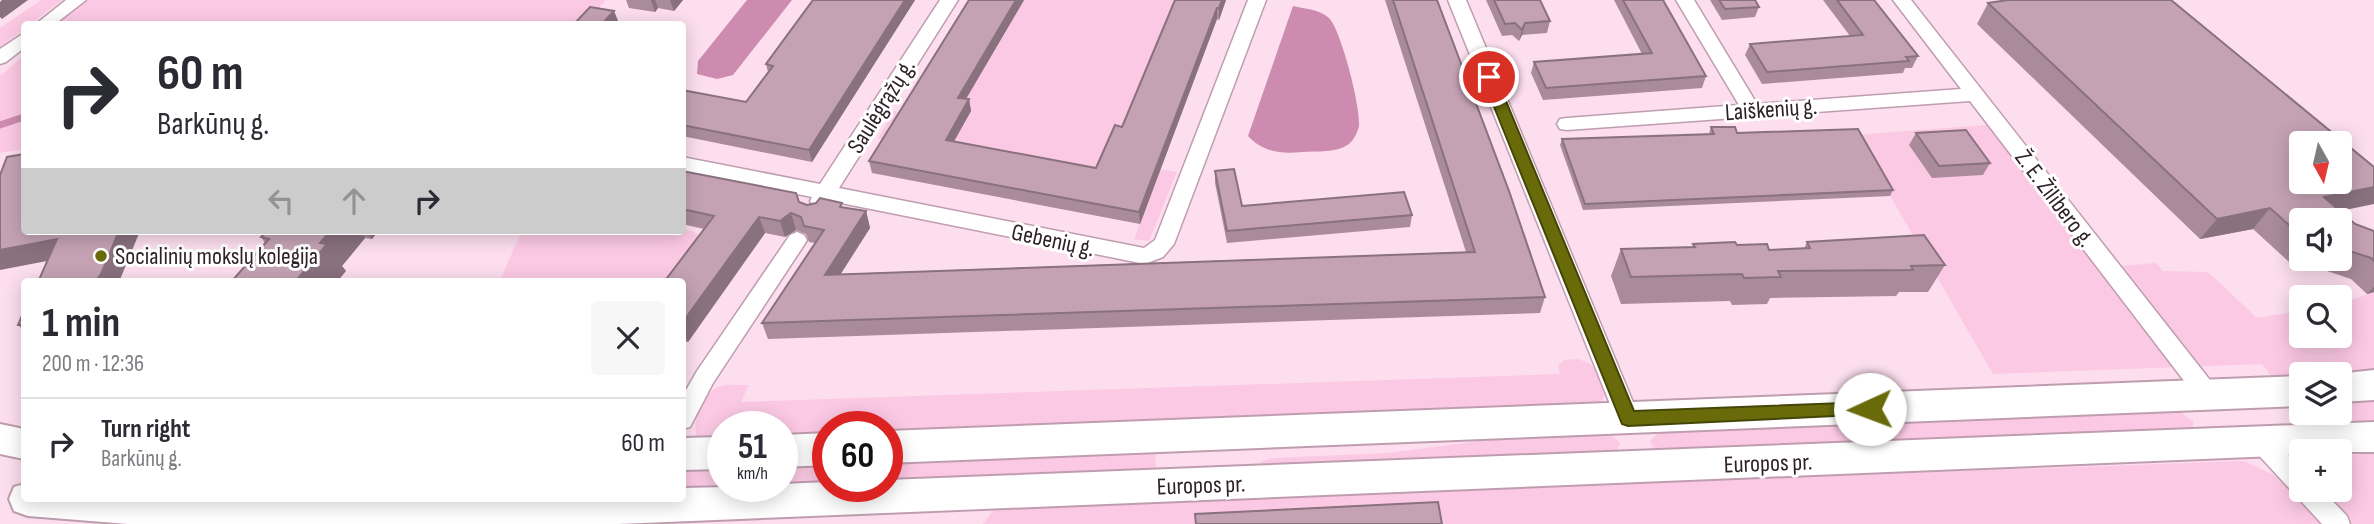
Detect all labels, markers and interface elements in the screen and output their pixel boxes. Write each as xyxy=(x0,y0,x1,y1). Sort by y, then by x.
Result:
text: 60 m xyxy=(157,45,244,104)
pin xyxy=(1459,47,1519,107)
icon: right xyxy=(42,49,133,140)
street label: Saulėgrąžų g. xyxy=(841,54,922,159)
icon: arrive xyxy=(1470,58,1508,96)
street label: Laiškenių g. xyxy=(1724,92,1818,127)
text: Barkūnų g. xyxy=(157,105,269,144)
north arrow xyxy=(2289,131,2352,194)
map controls xyxy=(2289,131,2352,502)
street label: Ž. E. Žilibero g. xyxy=(2009,144,2101,253)
icon: left xyxy=(262,182,300,220)
icon: ahead xyxy=(335,182,373,220)
icon: right xyxy=(408,182,446,220)
button: sound xyxy=(2289,208,2352,271)
street label: Gebenių g. xyxy=(1009,218,1097,263)
place label: Socialinių mokslų kolegija xyxy=(115,242,318,271)
marker: Socialinių mokslų kolegija xyxy=(93,248,109,264)
button: search xyxy=(2289,285,2352,348)
text: 1 min xyxy=(42,298,120,349)
button: close xyxy=(591,301,665,375)
text: 200 m · 12:36 xyxy=(42,350,144,378)
button: layers xyxy=(2289,362,2352,425)
position arrow xyxy=(1833,372,1907,446)
speed limit sign: 60 xyxy=(812,411,903,502)
text: Turn right xyxy=(101,414,190,445)
icon: right xyxy=(42,425,80,463)
text: 51 xyxy=(738,426,767,469)
text: 60 m xyxy=(621,428,665,459)
button: + xyxy=(2289,439,2352,502)
text: Barkūnų g. xyxy=(101,445,182,473)
street label: Europos pr. xyxy=(1723,447,1813,480)
text: km/h xyxy=(737,463,768,484)
street label: Europos pr. xyxy=(1156,469,1246,502)

